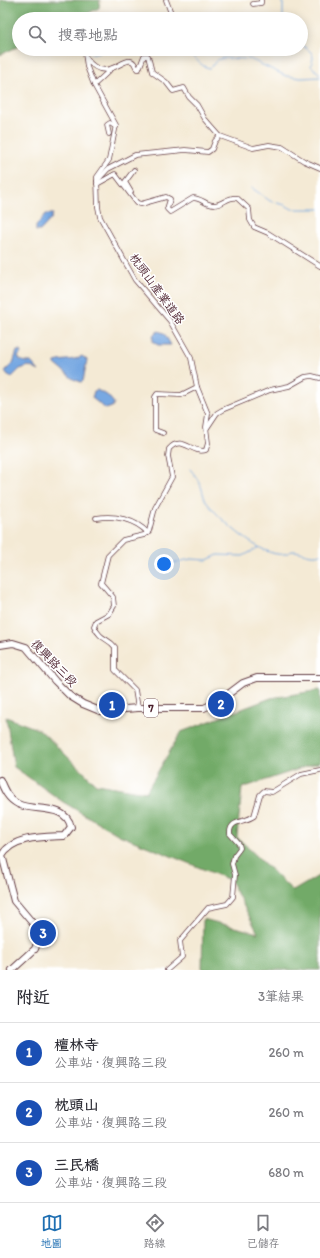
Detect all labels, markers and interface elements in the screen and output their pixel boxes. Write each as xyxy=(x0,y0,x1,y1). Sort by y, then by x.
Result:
search box xyxy=(12,12,308,56)
icon: search xyxy=(26,23,48,45)
text: 搜尋地點 xyxy=(58,26,118,44)
street label: 枕頭山產業道路 xyxy=(127,251,187,327)
your location xyxy=(154,554,174,574)
street label: 復興路三段 xyxy=(28,637,80,689)
pin: 2 xyxy=(208,689,234,719)
pin: 1 xyxy=(99,690,125,720)
road number: 7 xyxy=(144,699,158,717)
pin: 3 xyxy=(30,918,56,948)
text: 附近 xyxy=(16,987,50,1007)
text: 3筆結果 xyxy=(258,989,304,1004)
text: 檀林寺 xyxy=(54,1036,99,1054)
text: 1 xyxy=(26,1045,32,1060)
text: 260 m xyxy=(268,1045,304,1060)
text: 公車站 · 復興路三段 xyxy=(54,1055,167,1070)
text: 枕頭山 xyxy=(54,1096,99,1114)
text: 2 xyxy=(26,1105,32,1120)
text: 260 m xyxy=(268,1105,304,1120)
text: 公車站 · 復興路三段 xyxy=(54,1115,167,1130)
text: 三民橋 xyxy=(54,1156,99,1174)
text: 3 xyxy=(25,1165,33,1180)
text: 680 m xyxy=(268,1165,304,1180)
text: 公車站 · 復興路三段 xyxy=(54,1175,167,1190)
tab: 地圖 xyxy=(41,1212,63,1250)
tab: 路線 xyxy=(144,1212,166,1250)
tab: 已儲存 xyxy=(247,1212,280,1250)

